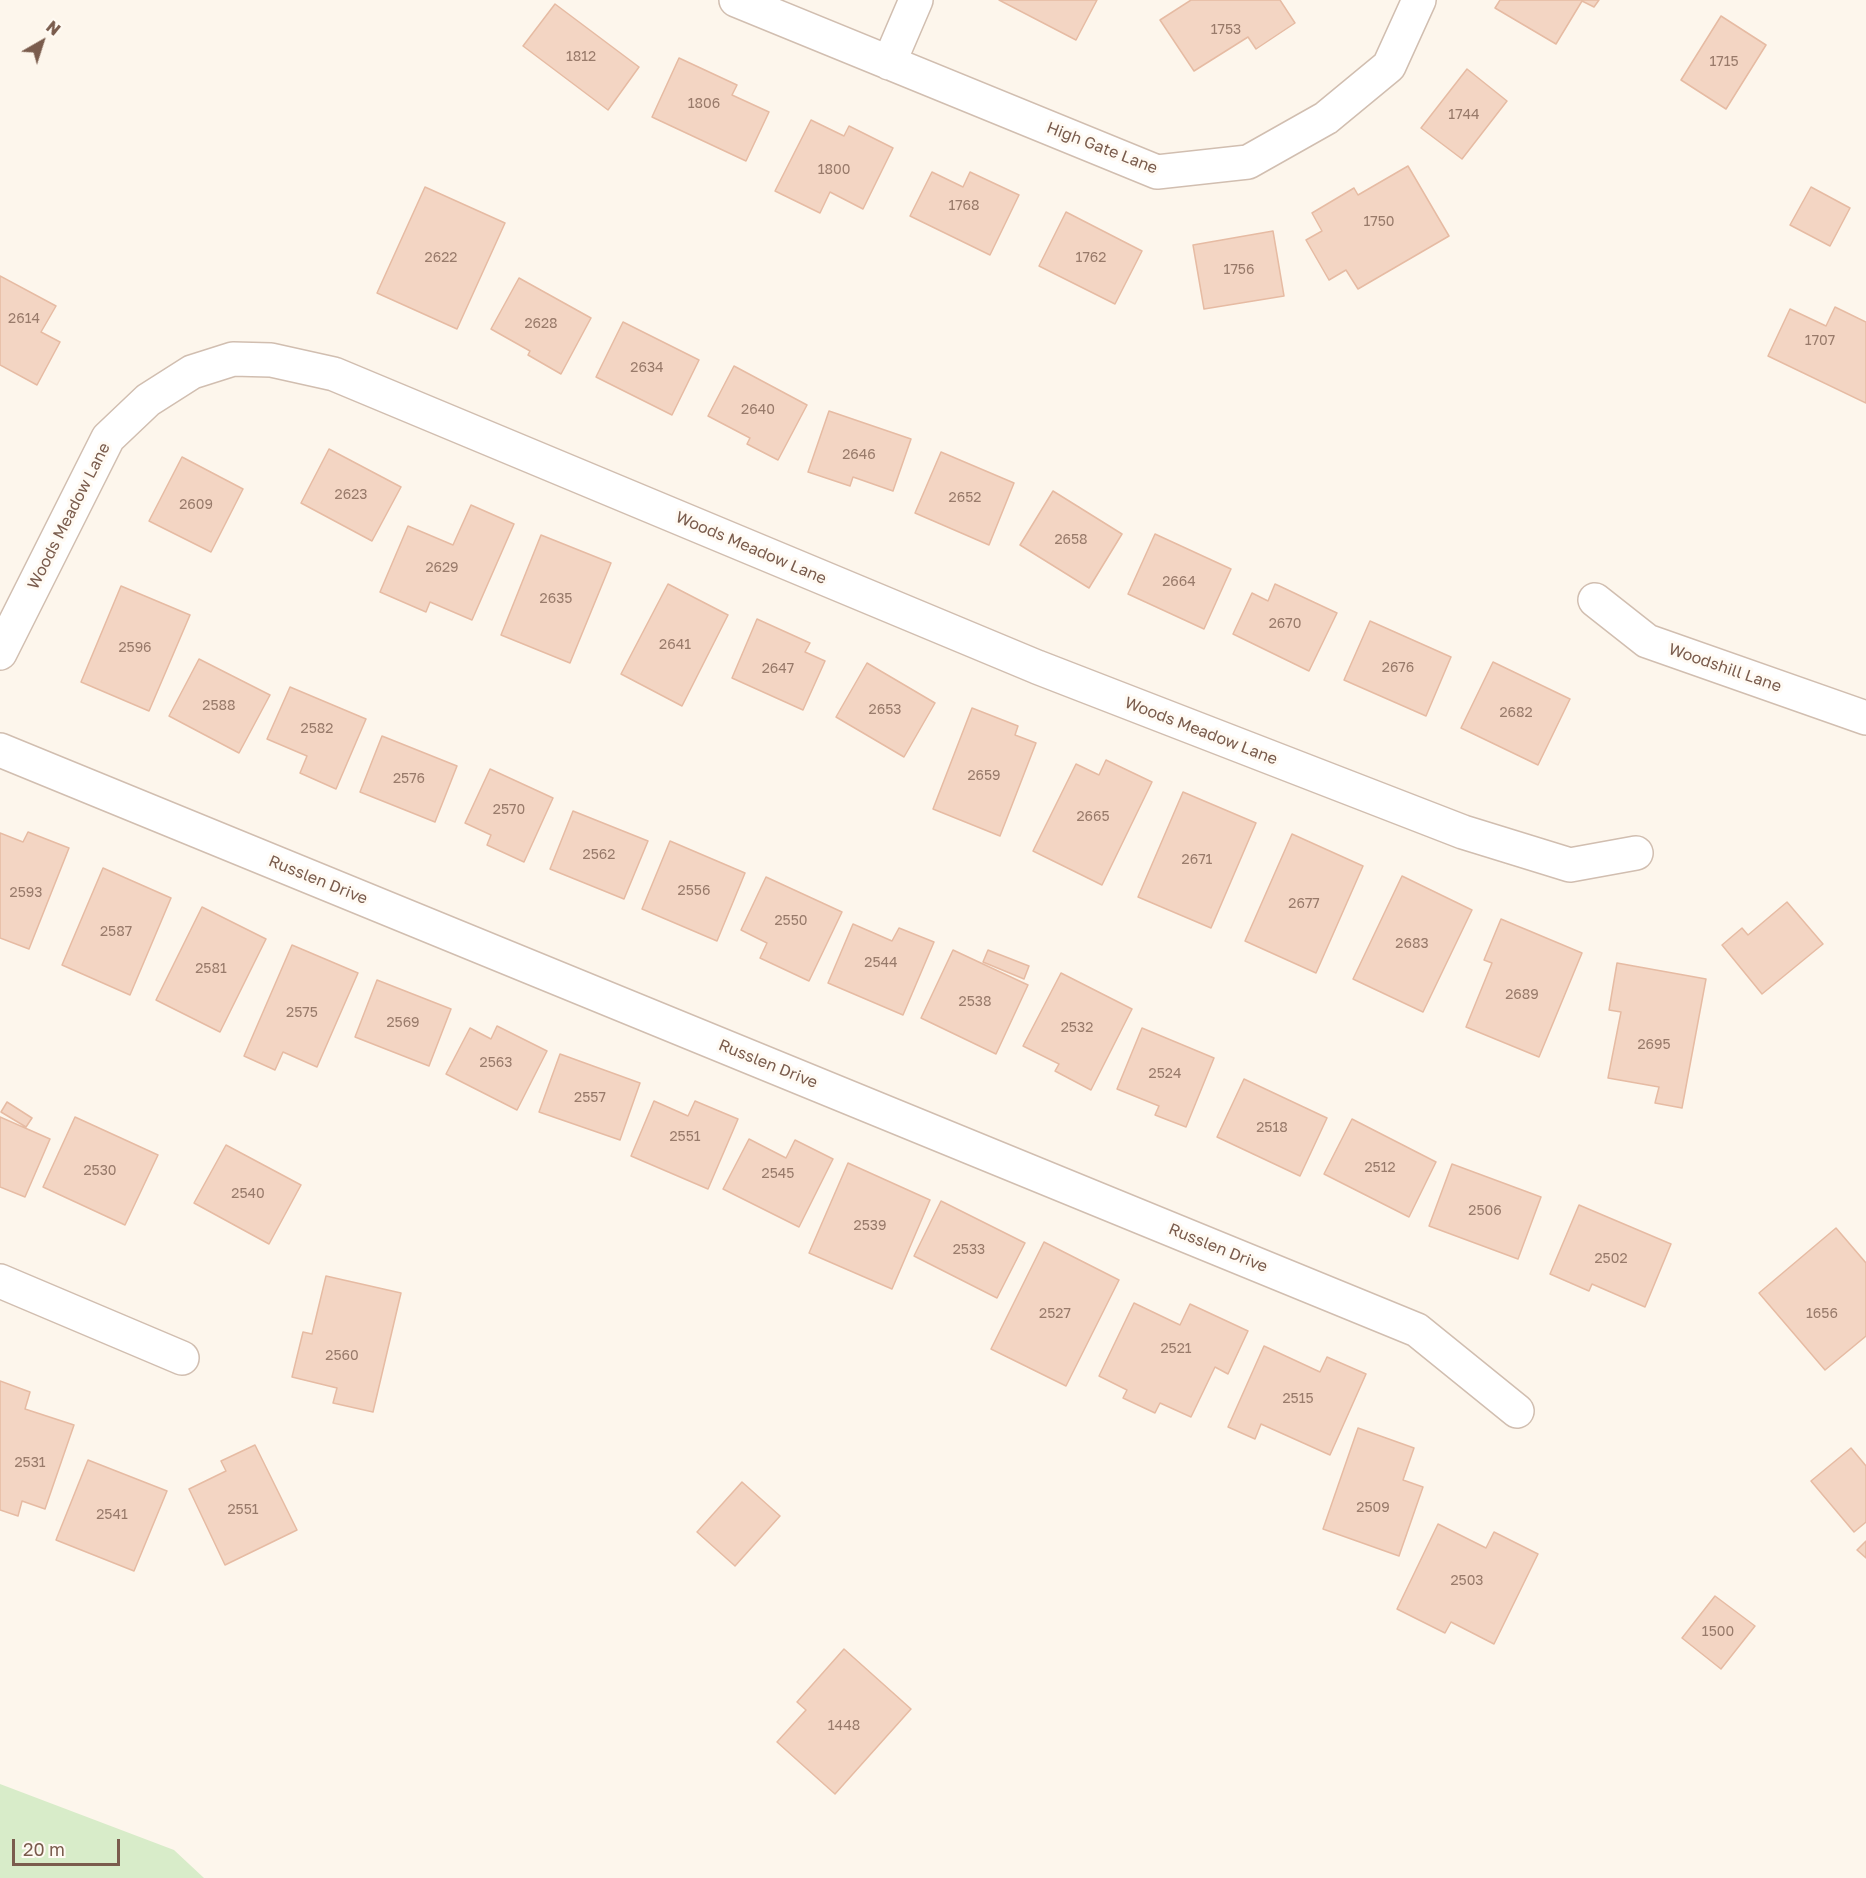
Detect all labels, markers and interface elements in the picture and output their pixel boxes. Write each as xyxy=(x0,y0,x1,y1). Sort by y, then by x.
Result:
north arrow xyxy=(12,12,72,72)
text: N xyxy=(42,16,64,40)
house number: 1753 xyxy=(1211,22,1241,38)
house number: 1812 xyxy=(566,49,596,65)
house number: 1715 xyxy=(1709,54,1739,70)
house number: 1806 xyxy=(688,96,720,112)
house number: 1744 xyxy=(1448,107,1480,123)
street label: High Gate Lane xyxy=(1044,118,1160,178)
house number: 1800 xyxy=(818,162,850,178)
house number: 1768 xyxy=(948,198,980,214)
house number: 1750 xyxy=(1363,214,1395,230)
house number: 2622 xyxy=(425,250,457,266)
house number: 1762 xyxy=(1076,250,1106,266)
house number: 1756 xyxy=(1224,262,1254,278)
house number: 2614 xyxy=(8,311,40,327)
house number: 2628 xyxy=(524,316,558,332)
house number: 1707 xyxy=(1805,333,1835,349)
house number: 2634 xyxy=(630,360,664,376)
house number: 2640 xyxy=(741,402,775,418)
street label: Woods Meadow Lane xyxy=(24,439,114,593)
house number: 2646 xyxy=(842,447,876,463)
house number: 2623 xyxy=(335,487,367,503)
house number: 2652 xyxy=(949,490,981,506)
house number: 2609 xyxy=(179,497,213,513)
street label: Woods Meadow Lane xyxy=(673,508,829,588)
house number: 2658 xyxy=(1054,532,1088,548)
house number: 2629 xyxy=(425,560,459,576)
house number: 2664 xyxy=(1162,574,1196,590)
house number: 2635 xyxy=(540,591,572,607)
house number: 2670 xyxy=(1269,616,1301,632)
house number: 2641 xyxy=(659,637,691,653)
house number: 2596 xyxy=(118,640,152,656)
street label: Woodshill Lane xyxy=(1666,640,1784,696)
house number: 2676 xyxy=(1382,660,1414,676)
house number: 2647 xyxy=(762,661,794,677)
street label: Woods Meadow Lane xyxy=(1122,693,1280,769)
house number: 2588 xyxy=(202,698,236,714)
house number: 2653 xyxy=(869,702,901,718)
house number: 2682 xyxy=(1499,705,1533,721)
house number: 2582 xyxy=(301,721,333,737)
house number: 2659 xyxy=(967,768,1001,784)
house number: 2576 xyxy=(393,771,425,787)
house number: 2570 xyxy=(493,802,525,818)
house number: 2665 xyxy=(1076,809,1110,825)
house number: 2562 xyxy=(583,847,615,863)
street label: Russlen Drive xyxy=(266,851,370,909)
house number: 2671 xyxy=(1182,852,1212,868)
house number: 2556 xyxy=(678,883,710,899)
house number: 2593 xyxy=(10,885,42,901)
house number: 2677 xyxy=(1288,896,1320,912)
house number: 2550 xyxy=(774,913,808,929)
house number: 2587 xyxy=(100,924,132,940)
house number: 2683 xyxy=(1395,936,1429,952)
house number: 2544 xyxy=(864,955,898,971)
house number: 2581 xyxy=(195,961,227,977)
house number: 2689 xyxy=(1505,987,1539,1003)
house number: 2538 xyxy=(959,994,991,1010)
house number: 2575 xyxy=(286,1005,318,1021)
house number: 2569 xyxy=(386,1015,420,1031)
house number: 2532 xyxy=(1061,1020,1093,1036)
street label: Russlen Drive xyxy=(716,1035,820,1093)
house number: 2695 xyxy=(1637,1037,1671,1053)
house number: 2563 xyxy=(480,1055,512,1071)
house number: 2524 xyxy=(1149,1066,1181,1082)
house number: 2557 xyxy=(574,1090,606,1106)
house number: 2518 xyxy=(1256,1120,1288,1136)
house number: 2551 xyxy=(669,1129,701,1145)
house number: 2512 xyxy=(1364,1160,1396,1176)
house number: 2530 xyxy=(83,1163,117,1179)
house number: 2545 xyxy=(762,1166,794,1182)
house number: 2540 xyxy=(231,1186,265,1202)
house number: 2506 xyxy=(1468,1203,1502,1219)
house number: 2539 xyxy=(854,1218,886,1234)
street label: Russlen Drive xyxy=(1166,1219,1270,1277)
house number: 2533 xyxy=(953,1242,985,1258)
house number: 2502 xyxy=(1594,1251,1628,1267)
house number: 2527 xyxy=(1039,1306,1071,1322)
house number: 1656 xyxy=(1806,1306,1838,1322)
house number: 2521 xyxy=(1160,1341,1192,1357)
house number: 2560 xyxy=(325,1348,359,1364)
house number: 2515 xyxy=(1282,1391,1314,1407)
house number: 2531 xyxy=(14,1455,46,1471)
house number: 2509 xyxy=(1356,1500,1390,1516)
house number: 2551 xyxy=(227,1502,259,1518)
house number: 2541 xyxy=(96,1507,128,1523)
house number: 2503 xyxy=(1450,1573,1484,1589)
house number: 1500 xyxy=(1702,1624,1734,1640)
house number: 1448 xyxy=(828,1718,860,1734)
scale bar xyxy=(15,1827,123,1865)
text: 20 m xyxy=(23,1838,65,1860)

